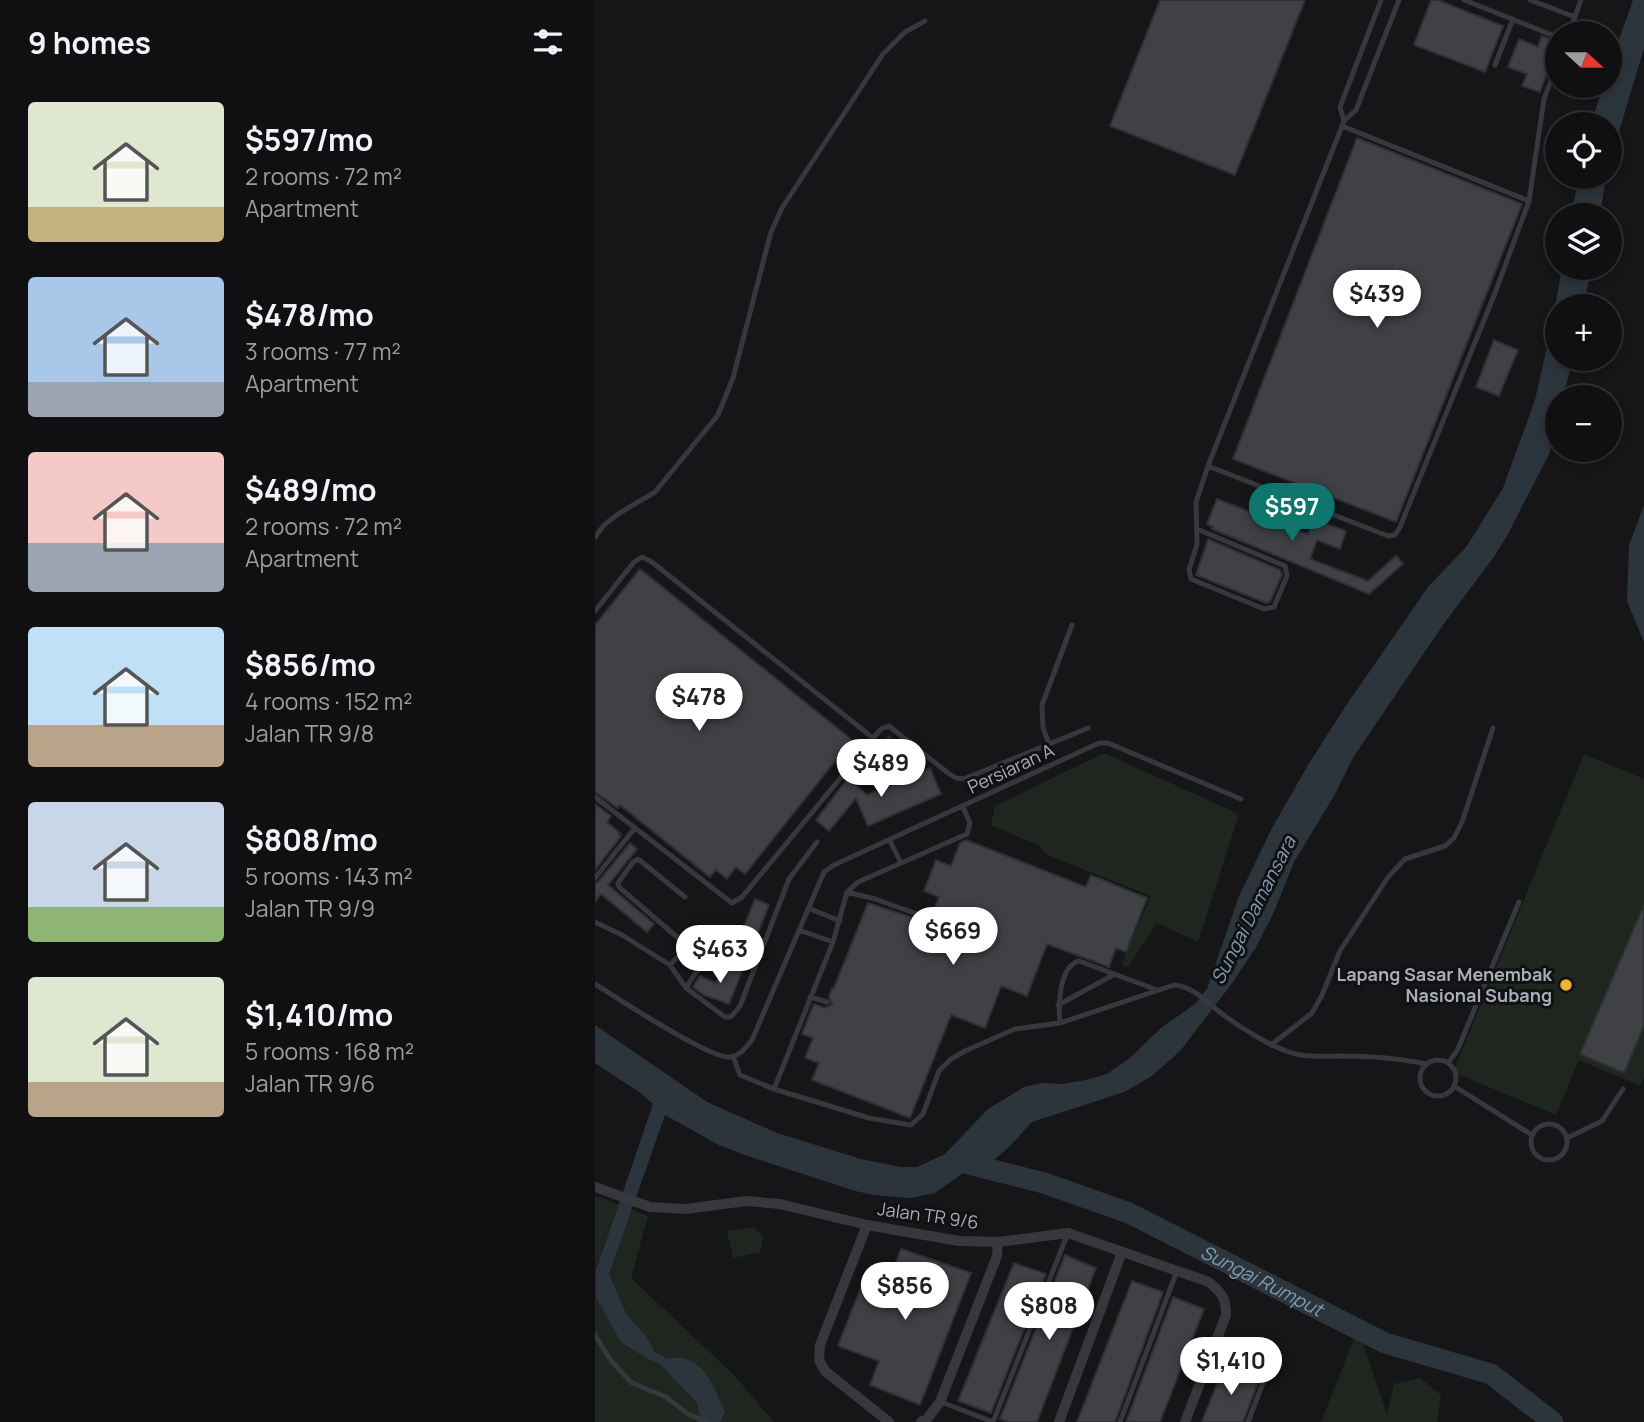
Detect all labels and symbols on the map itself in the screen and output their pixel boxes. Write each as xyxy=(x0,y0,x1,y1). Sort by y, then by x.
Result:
north arrow xyxy=(1545,21,1622,98)
pin: $439 xyxy=(1336,270,1418,330)
pin: $597 xyxy=(1251,484,1333,543)
pin: $478 xyxy=(658,674,740,733)
street label: Persiaran A xyxy=(963,737,1058,799)
pin: $489 xyxy=(840,740,922,799)
water label: Sungai Damansara xyxy=(1204,830,1302,989)
pin: $669 xyxy=(912,908,994,967)
pin: $463 xyxy=(679,926,761,985)
place label: Lapang Sasar Menembak Nasional Subang xyxy=(1337,962,1553,1007)
marker: Lapang Sasar Menembak Nasional Subang xyxy=(1558,977,1574,993)
street label: Jalan TR 9/6 xyxy=(876,1196,980,1234)
water label: Sungai Rumput xyxy=(1196,1239,1330,1324)
pin: $856 xyxy=(864,1262,946,1322)
pin: $808 xyxy=(1008,1282,1090,1342)
pin: $1,410 xyxy=(1174,1338,1288,1397)

